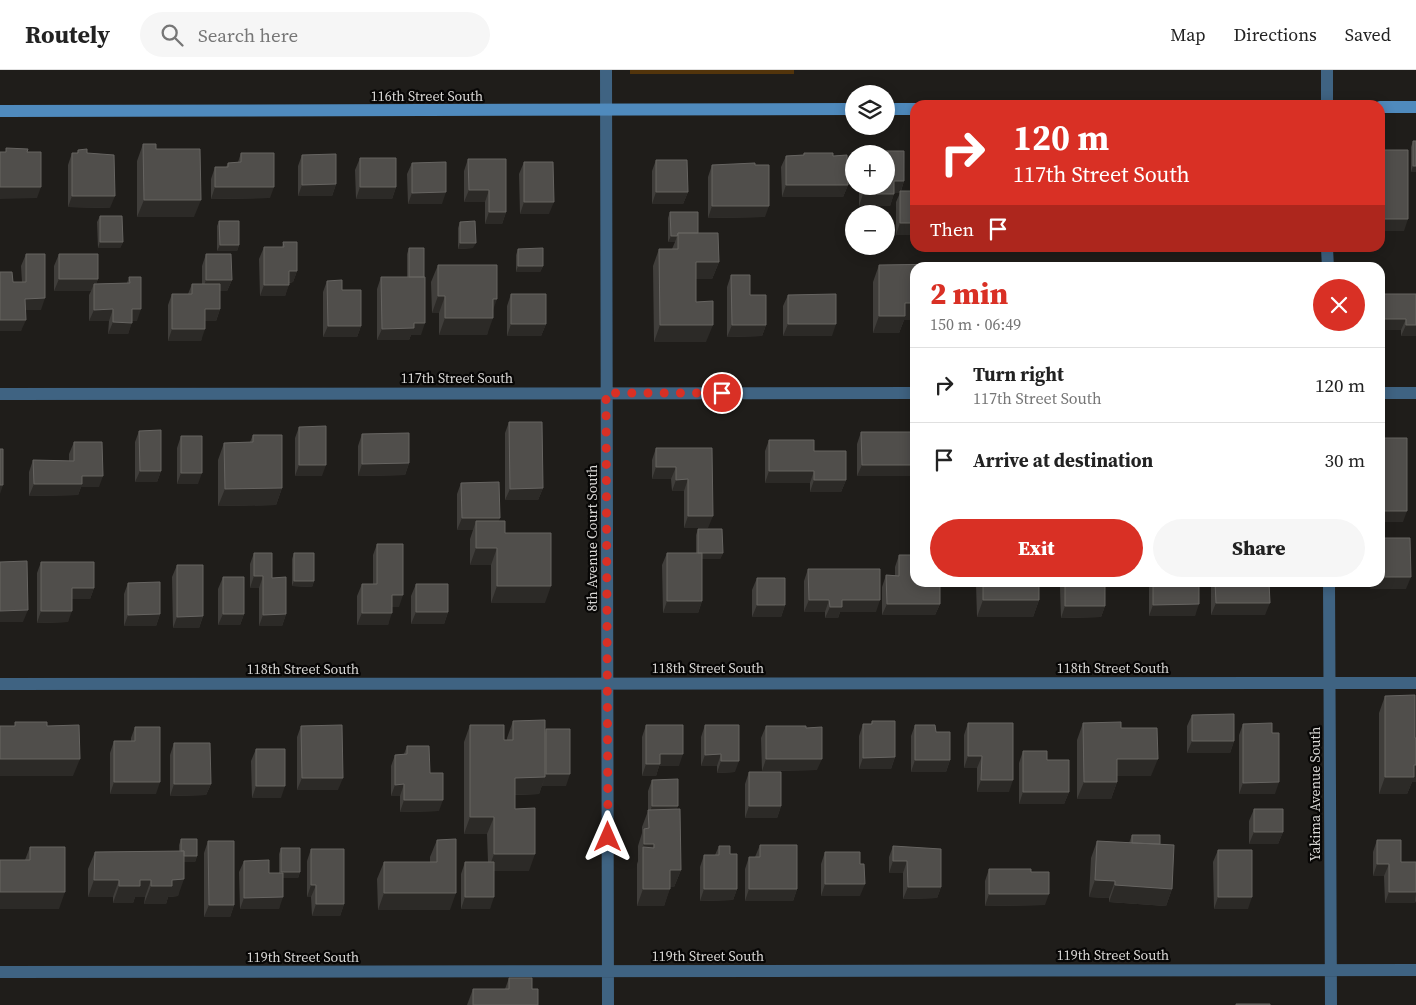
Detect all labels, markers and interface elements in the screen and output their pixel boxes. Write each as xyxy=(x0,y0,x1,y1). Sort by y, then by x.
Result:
search box xyxy=(140,12,490,57)
text: Routely xyxy=(25,18,110,51)
icon: search xyxy=(158,21,186,49)
text: Search here xyxy=(198,22,298,48)
text: Map xyxy=(1170,22,1206,47)
text: Directions xyxy=(1234,22,1317,47)
text: Saved xyxy=(1345,22,1391,47)
map controls xyxy=(845,85,895,255)
button: layers xyxy=(845,85,895,135)
street label: 116th Street South xyxy=(371,86,483,106)
text: 120 m xyxy=(1013,114,1109,162)
icon: right xyxy=(930,120,995,185)
button: + xyxy=(845,145,895,195)
text: 117th Street South xyxy=(1013,159,1190,189)
button: − xyxy=(845,205,895,255)
icon: arrive xyxy=(984,215,1012,243)
text: Then xyxy=(930,216,974,242)
text: 2 min xyxy=(930,273,1008,314)
button: close xyxy=(1313,279,1365,331)
text: 150 m · 06:49 xyxy=(930,313,1021,335)
text: Turn right xyxy=(973,361,1064,387)
street label: 117th Street South xyxy=(401,368,513,388)
icon: right xyxy=(930,371,958,399)
pin xyxy=(701,372,743,414)
text: 120 m xyxy=(1315,372,1365,398)
icon: arrive xyxy=(708,379,736,407)
text: 117th Street South xyxy=(973,387,1102,409)
icon: arrive xyxy=(930,446,958,474)
text: Arrive at destination xyxy=(973,447,1153,473)
text: 30 m xyxy=(1324,447,1365,473)
street label: 8th Avenue Court South xyxy=(582,465,602,611)
button: Exit xyxy=(930,519,1143,577)
button: Share xyxy=(1153,519,1365,577)
street label: 118th Street South xyxy=(652,658,764,678)
street label: 118th Street South xyxy=(1057,658,1169,678)
street label: 118th Street South xyxy=(247,659,359,679)
street label: Yakima Avenue South xyxy=(1305,727,1325,861)
position arrow xyxy=(581,810,633,862)
street label: 119th Street South xyxy=(1057,945,1169,965)
street label: 119th Street South xyxy=(652,946,764,966)
street label: 119th Street South xyxy=(247,947,359,967)

